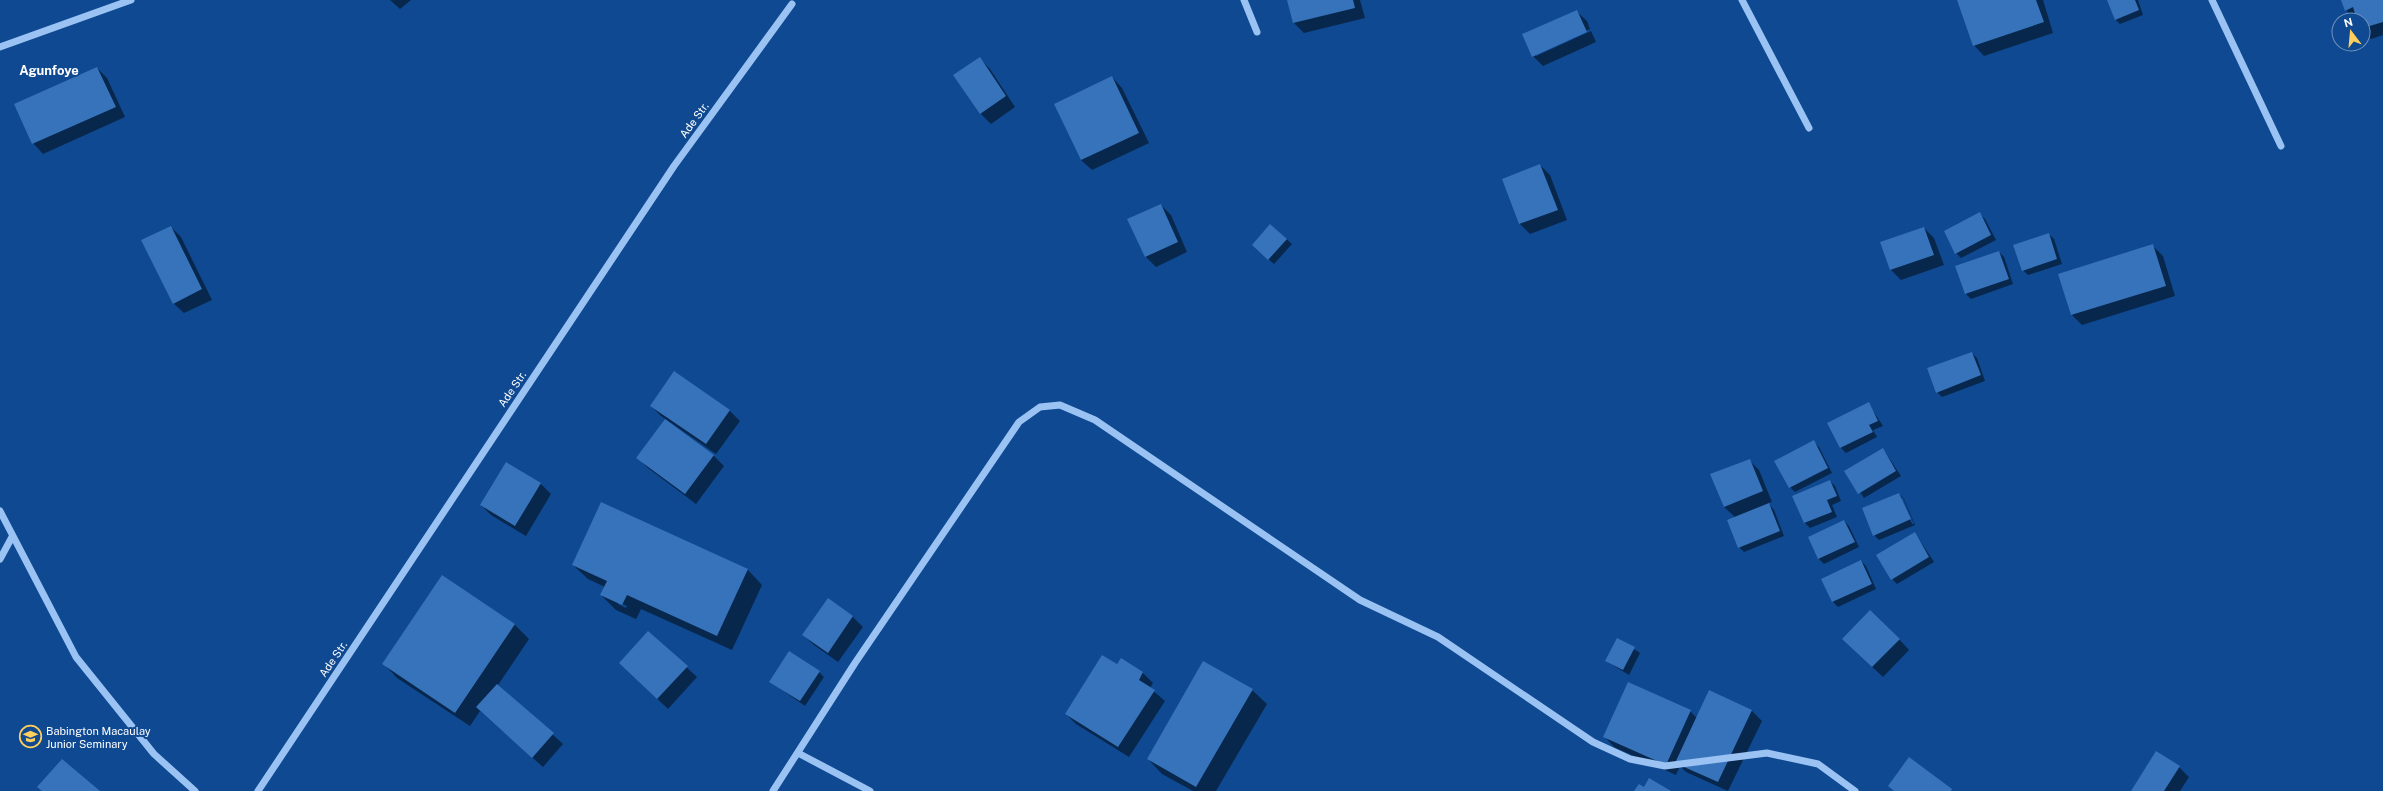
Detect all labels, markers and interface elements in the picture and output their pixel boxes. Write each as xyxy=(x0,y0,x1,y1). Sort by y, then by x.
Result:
north arrow xyxy=(2331,12,2371,52)
text: N xyxy=(2342,15,2354,29)
district label: Agunfoye xyxy=(19,63,79,78)
street label: Ade Str. xyxy=(677,100,711,140)
street label: Ade Str. xyxy=(496,369,528,409)
street label: Ade Str. xyxy=(317,639,349,679)
school or university icon: Babington Macaulay Junior Seminary xyxy=(17,724,43,750)
place label: Babington Macaulay Junior Seminary xyxy=(46,725,151,750)

